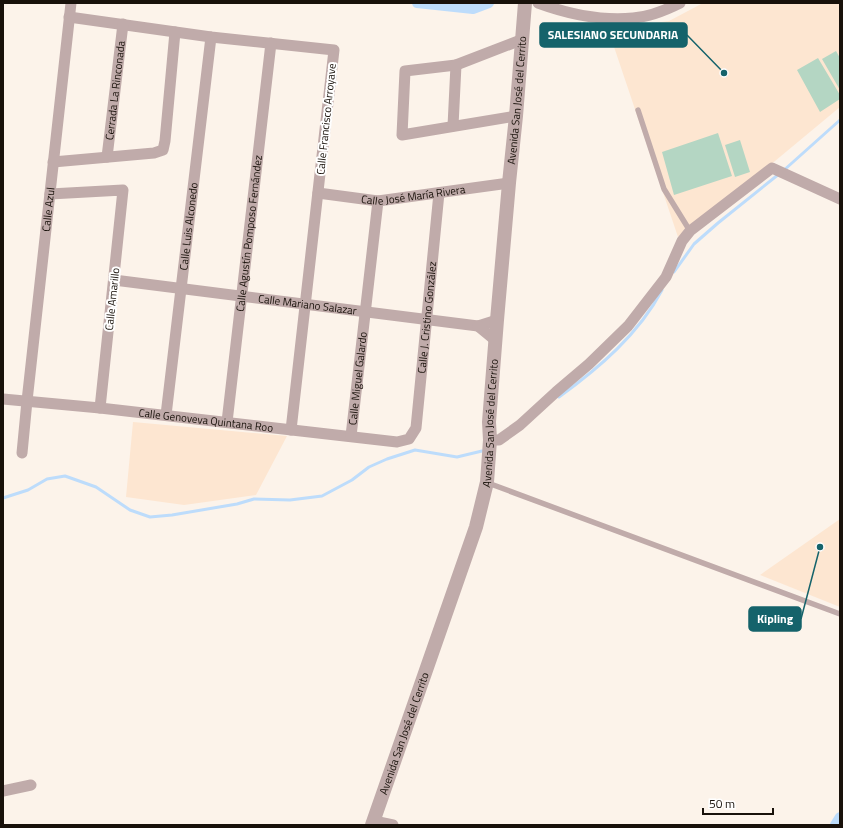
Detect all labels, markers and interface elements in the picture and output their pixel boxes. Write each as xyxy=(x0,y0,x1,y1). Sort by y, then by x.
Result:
callout: SALESIANO SECUNDARIA xyxy=(540,23,687,47)
text: SALESIANO SECUNDARIA xyxy=(548,25,679,44)
street label: Avenida San José del Cerrito xyxy=(503,35,530,165)
street label: Cerrada La Rinconada xyxy=(101,39,129,141)
street label: Calle Francisco Arroyave xyxy=(312,62,340,175)
street label: Calle Agustín Pomposo Fernández xyxy=(232,154,266,312)
street label: Calle Luis Alconedo xyxy=(175,181,202,271)
street label: Calle José María Rivera xyxy=(360,181,467,209)
street label: Calle Azul xyxy=(38,186,59,232)
street label: Calle J. Cristino González xyxy=(413,261,440,374)
street label: Calle Amarillo xyxy=(101,267,123,331)
street label: Calle Mariano Salazar xyxy=(257,290,358,319)
street label: Calle Miguel Galardo xyxy=(344,331,371,426)
street label: Avenida San José del Cerrito xyxy=(478,358,502,489)
street label: Calle Genoveva Quintana Roo xyxy=(138,404,274,436)
callout: Kipling xyxy=(749,607,801,631)
text: Kipling xyxy=(757,609,794,628)
street label: Avenida San José del Cerrito xyxy=(375,670,433,797)
scale bar xyxy=(703,790,773,816)
text: 50 m xyxy=(709,794,735,813)

